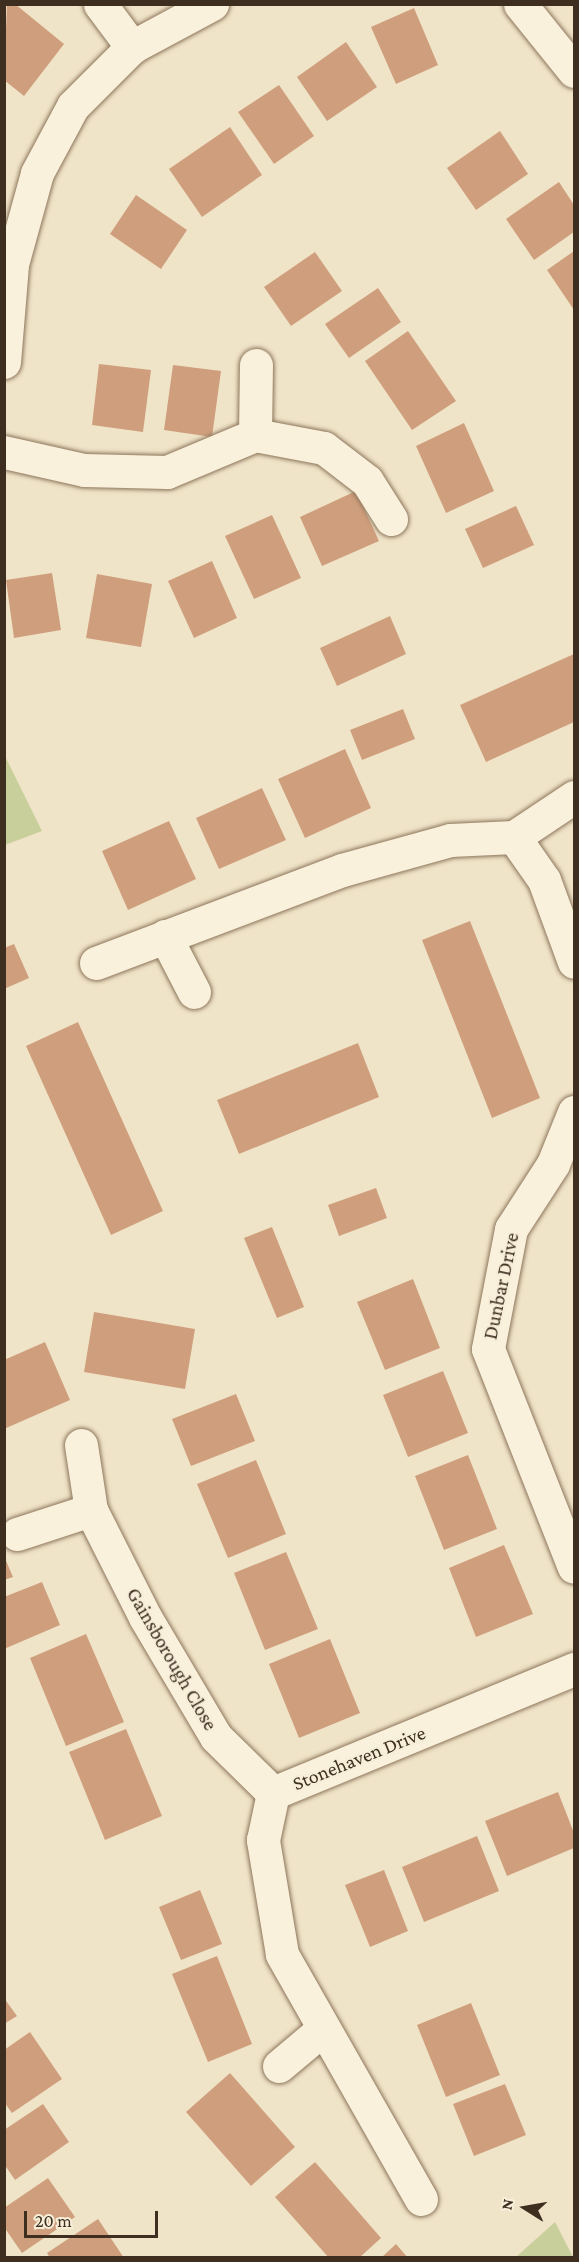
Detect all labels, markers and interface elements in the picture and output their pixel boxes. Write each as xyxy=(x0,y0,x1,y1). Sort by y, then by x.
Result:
street label: Dunbar Drive xyxy=(478,1230,524,1342)
street label: Gainsborough Close xyxy=(121,1583,223,1735)
street label: Stonehaven Drive xyxy=(289,1720,429,1796)
north arrow xyxy=(495,2178,555,2238)
text: N xyxy=(497,2197,516,2211)
scale bar xyxy=(27,2199,160,2237)
text: 20 m xyxy=(35,2211,72,2231)

